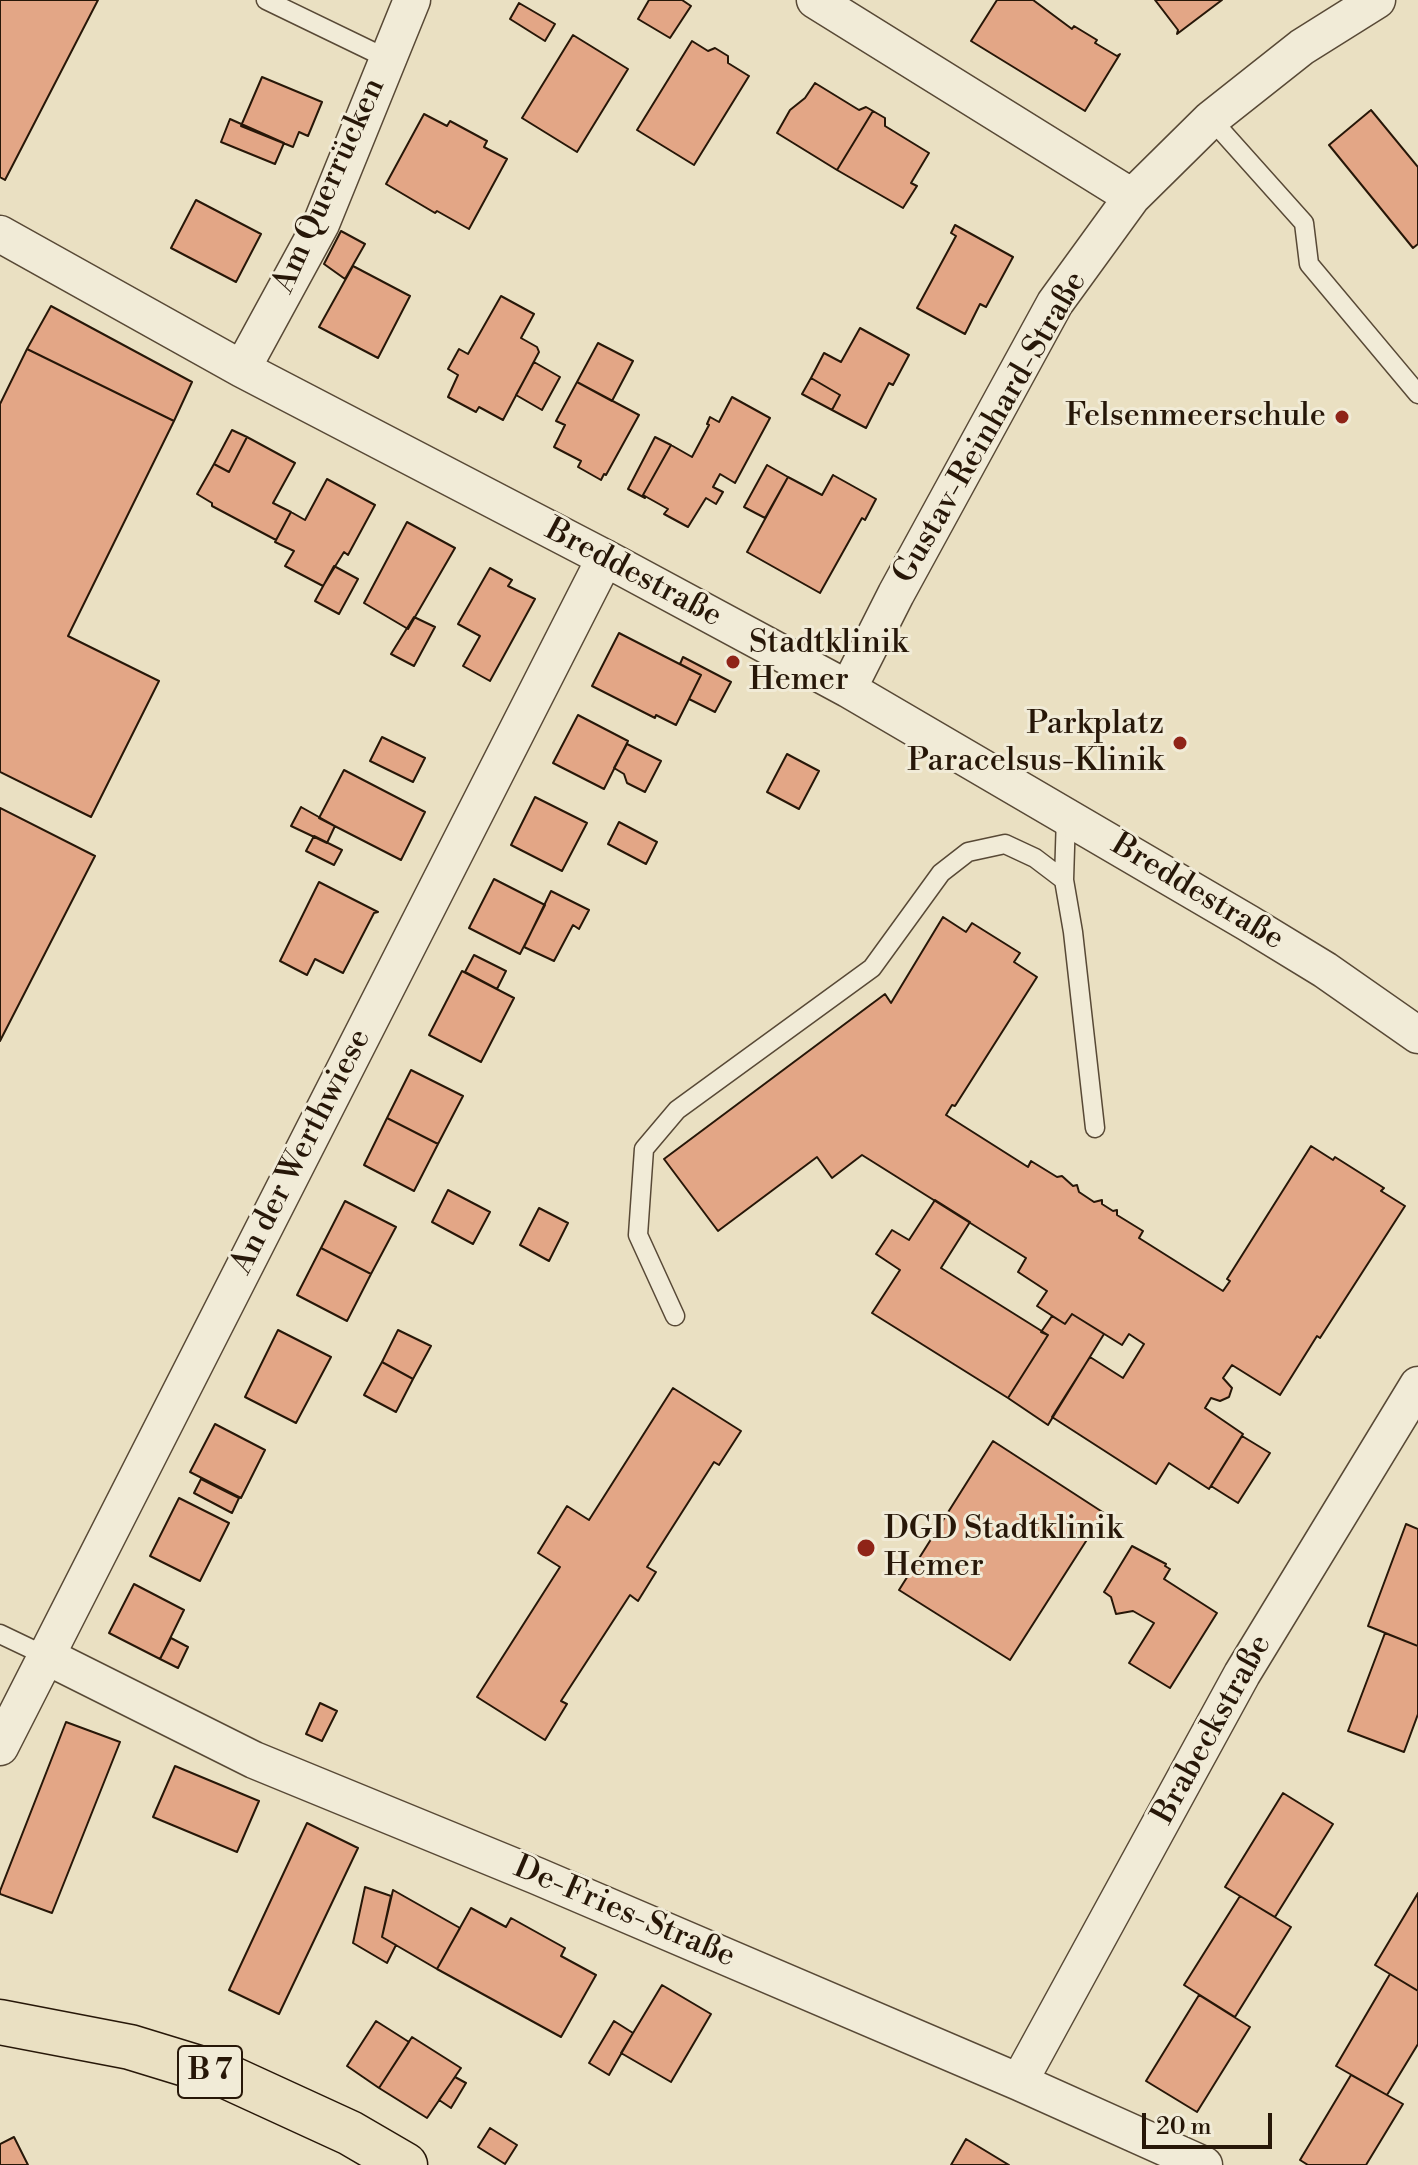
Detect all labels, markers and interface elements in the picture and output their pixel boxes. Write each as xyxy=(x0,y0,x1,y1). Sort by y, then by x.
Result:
street label: Am Querrücken xyxy=(265,73,395,299)
street label: Gustav-Reinhard-Straße xyxy=(886,265,1096,591)
place label: Felsenmeerschule xyxy=(1065,398,1326,436)
marker: Felsenmeerschule xyxy=(1333,408,1351,426)
street label: Breddestraße xyxy=(538,511,728,637)
place label: Stadtklinik Hemer xyxy=(749,625,908,700)
marker: Stadtklinik Hemer xyxy=(724,653,742,671)
place label: Parkplatz Paracelsus-Klinik xyxy=(907,706,1164,781)
marker: Parkplatz Paracelsus-Klinik xyxy=(1171,734,1189,752)
street label: Breddestraße xyxy=(1104,826,1290,960)
street label: An der Werthwiese xyxy=(224,1023,380,1281)
place label: DGD Stadtklinik Hemer xyxy=(884,1511,1123,1586)
marker: DGD Stadtklinik Hemer xyxy=(855,1537,877,1559)
street label: Brabeckstraße xyxy=(1145,1629,1281,1831)
street label: De-Fries-Straße xyxy=(508,1849,740,1977)
road number: B 7 xyxy=(178,2046,242,2098)
scale bar xyxy=(1146,2097,1276,2147)
text: 20 m xyxy=(1156,2112,1212,2142)

